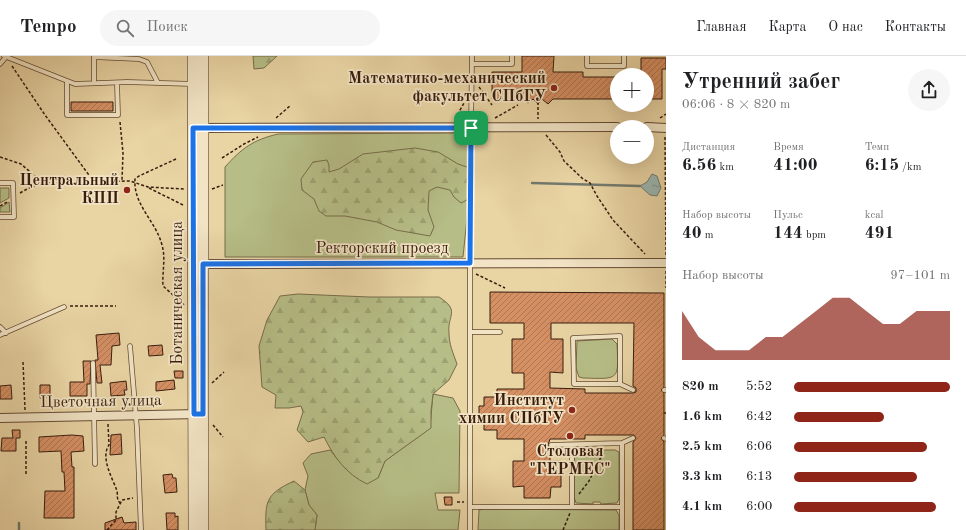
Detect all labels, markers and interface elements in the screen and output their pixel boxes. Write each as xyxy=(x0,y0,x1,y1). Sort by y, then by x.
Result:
search box xyxy=(100,10,380,46)
icon: search xyxy=(114,17,136,39)
text: Tempo xyxy=(20,18,76,37)
text: Поиск xyxy=(146,20,188,35)
text: Главная xyxy=(696,20,746,34)
text: Карта xyxy=(768,20,806,34)
text: О нас xyxy=(828,20,863,34)
text: Контакты xyxy=(885,20,946,34)
map controls xyxy=(610,68,654,164)
button: + xyxy=(610,68,654,112)
button: share xyxy=(908,69,950,111)
place label: Математико-механический факультет СПбГУ xyxy=(348,71,547,105)
text: Утренний забег xyxy=(682,71,840,93)
marker: Математико-механический факультет СПбГУ xyxy=(549,83,559,93)
text: 06:06 · 8 × 820 m xyxy=(682,98,790,111)
pin xyxy=(454,111,488,145)
icon: arrive xyxy=(460,117,482,139)
button: − xyxy=(610,120,654,164)
text: Дистанция xyxy=(682,142,735,153)
text: Время xyxy=(773,142,804,153)
text: Темп xyxy=(865,142,889,153)
text: 6.56 xyxy=(682,157,716,174)
text: 41:00 xyxy=(773,157,818,174)
text: 6:15 xyxy=(865,157,899,174)
text: km xyxy=(716,162,734,173)
text: /km xyxy=(899,162,921,173)
place label: Центральный КПП xyxy=(19,173,119,207)
marker: Центральный КПП xyxy=(122,185,132,195)
text: Набор высоты xyxy=(682,210,751,221)
text: Пульс xyxy=(773,210,803,221)
text: kcal xyxy=(865,210,884,221)
street label: Ботаническая улица xyxy=(170,221,186,365)
text: 40 xyxy=(682,225,702,242)
text: 144 xyxy=(773,225,803,242)
text: 491 xyxy=(865,225,894,242)
text: m xyxy=(702,230,714,241)
text: bpm xyxy=(803,230,826,241)
street label: Ректорский проезд xyxy=(316,241,449,257)
text: Набор высоты xyxy=(682,269,764,282)
text: 97–101 m xyxy=(890,269,950,282)
text: 820 m xyxy=(682,380,719,393)
text: 5:52 xyxy=(746,380,772,393)
street label: Цветочная улица xyxy=(40,393,162,411)
place label: Институт химии СПбГУ xyxy=(459,393,565,427)
marker: Институт химии СПбГУ xyxy=(567,405,577,415)
text: 1.6 km xyxy=(682,410,722,423)
text: 6:42 xyxy=(746,410,772,423)
marker: Столовая "ГЕРМЕС" xyxy=(565,431,575,441)
text: 2.5 km xyxy=(682,440,722,453)
text: 6:06 xyxy=(746,440,772,453)
place label: Столовая "ГЕРМЕС" xyxy=(529,444,611,478)
text: 3.3 km xyxy=(682,470,722,483)
text: 6:13 xyxy=(746,470,772,483)
text: 4.1 km xyxy=(682,500,722,513)
text: 6:00 xyxy=(746,500,772,513)

